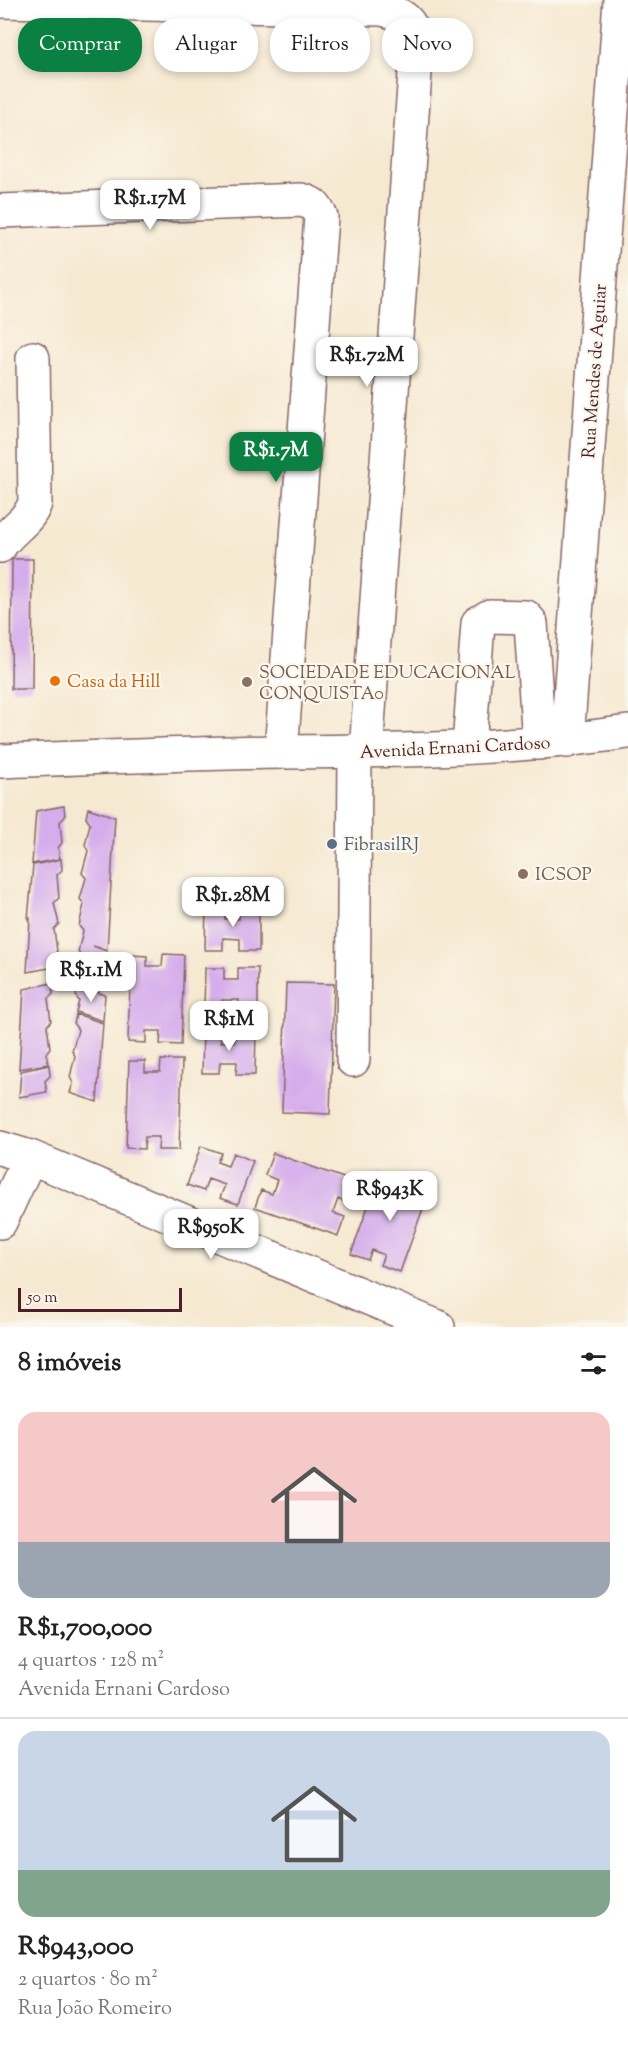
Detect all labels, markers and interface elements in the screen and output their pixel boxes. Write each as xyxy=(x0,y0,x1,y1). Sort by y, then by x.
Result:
chip: Comprar xyxy=(18,18,142,72)
chip: Alugar xyxy=(154,18,258,72)
chip: Filtros xyxy=(270,18,370,72)
chip: Novo xyxy=(382,18,473,72)
pin: R$1.17M xyxy=(95,180,205,231)
text: R$1.17M xyxy=(114,185,186,214)
street label: Rua Mendes de Aguiar xyxy=(577,283,615,459)
pin: R$1.72M xyxy=(312,337,422,388)
text: R$1.72M xyxy=(330,342,404,371)
pin: R$1.7M xyxy=(227,432,325,483)
text: R$1.7M xyxy=(244,437,308,466)
place label: SOCIEDADE EDUCACIONAL CONQUISTA0 xyxy=(259,661,516,708)
place label: Casa da Hill xyxy=(67,670,160,696)
marker: Casa da Hill xyxy=(48,674,62,688)
marker: SOCIEDADE EDUCACIONAL CONQUISTA0 xyxy=(240,675,254,689)
street label: Avenida Ernani Cardoso xyxy=(359,731,551,767)
place label: FibrasilRJ xyxy=(344,833,419,859)
marker: FibrasilRJ xyxy=(325,837,339,851)
place label: ICSOP xyxy=(535,863,592,889)
marker: ICSOP xyxy=(516,867,530,881)
pin: R$1.28M xyxy=(178,877,288,928)
text: R$1.28M xyxy=(196,882,270,911)
pin: R$1.1M xyxy=(42,952,140,1003)
text: R$1.1M xyxy=(60,957,122,986)
pin: R$1M xyxy=(193,1001,265,1052)
text: R$1M xyxy=(204,1006,254,1035)
pin: R$943K xyxy=(341,1171,439,1222)
text: R$943K xyxy=(356,1176,424,1205)
pin: R$950K xyxy=(162,1209,260,1260)
text: R$950K xyxy=(178,1214,244,1243)
scale bar xyxy=(18,1285,182,1312)
text: 50 m xyxy=(27,1287,58,1310)
text: 8 imóveis xyxy=(18,1345,121,1382)
icon: filters xyxy=(577,1347,610,1380)
icon: home xyxy=(260,1451,368,1559)
text: R$1,700,000 xyxy=(18,1610,152,1647)
text: 4 quartos · 128 m² xyxy=(18,1647,164,1676)
text: Avenida Ernani Cardoso xyxy=(18,1676,230,1705)
icon: home xyxy=(260,1770,368,1878)
text: R$943,000 xyxy=(18,1929,134,1966)
text: 2 quartos · 80 m² xyxy=(18,1966,158,1995)
text: Rua João Romeiro xyxy=(18,1995,172,2024)

